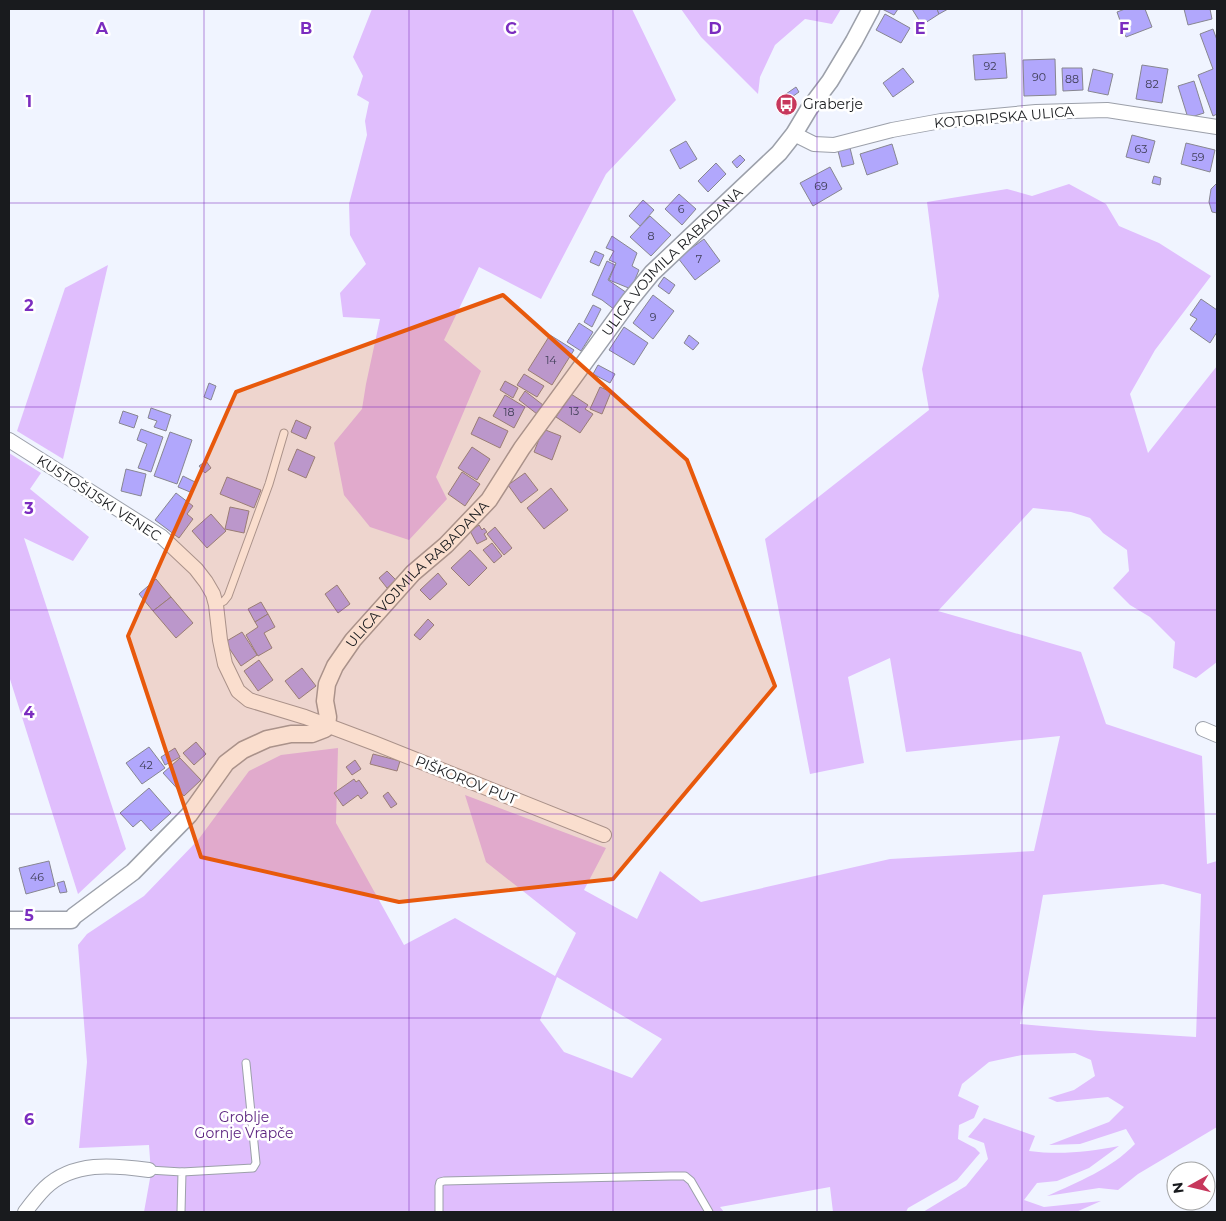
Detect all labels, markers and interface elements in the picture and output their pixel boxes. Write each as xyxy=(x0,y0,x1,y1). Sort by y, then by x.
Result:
text: A xyxy=(95,19,109,38)
text: B xyxy=(300,19,312,38)
text: C xyxy=(505,19,517,38)
text: D xyxy=(708,19,722,38)
text: E xyxy=(915,19,925,38)
text: F xyxy=(1119,19,1129,38)
house number: 92 xyxy=(984,59,996,73)
house number: 90 xyxy=(1032,70,1046,84)
house number: 88 xyxy=(1065,72,1079,86)
house number: 82 xyxy=(1145,77,1159,91)
text: 1 xyxy=(26,92,32,111)
bus stop icon: Graberje xyxy=(775,92,799,116)
place label: Graberje xyxy=(803,95,863,113)
street label: KOTORIPSKA ULICA xyxy=(933,102,1076,132)
house number: 63 xyxy=(1135,142,1147,156)
house number: 59 xyxy=(1192,150,1205,164)
house number: 69 xyxy=(814,179,828,193)
street label: ULICA VOJMILA RABADANA xyxy=(598,183,747,340)
house number: 6 xyxy=(678,202,685,216)
house number: 8 xyxy=(647,229,655,243)
house number: 7 xyxy=(696,252,702,266)
text: 2 xyxy=(24,296,34,315)
house number: 9 xyxy=(650,310,657,324)
house number: 14 xyxy=(545,353,557,367)
house number: 13 xyxy=(569,404,579,418)
house number: 18 xyxy=(504,405,515,419)
street label: KUSTOŠIJSKI VENEC xyxy=(33,451,165,545)
street label: ULICA VOJMILA RABADANA xyxy=(342,496,493,651)
text: 3 xyxy=(23,499,34,518)
text: 4 xyxy=(23,703,35,722)
street label: PIŠKOROV PUT xyxy=(413,751,519,809)
house number: 42 xyxy=(139,758,153,772)
house number: 46 xyxy=(30,870,44,884)
text: 5 xyxy=(24,906,34,925)
park label: Groblje Gornje Vrapče xyxy=(195,1108,293,1142)
text: 6 xyxy=(24,1110,34,1129)
north arrow xyxy=(1166,1161,1216,1211)
text: N xyxy=(1168,1181,1188,1195)

